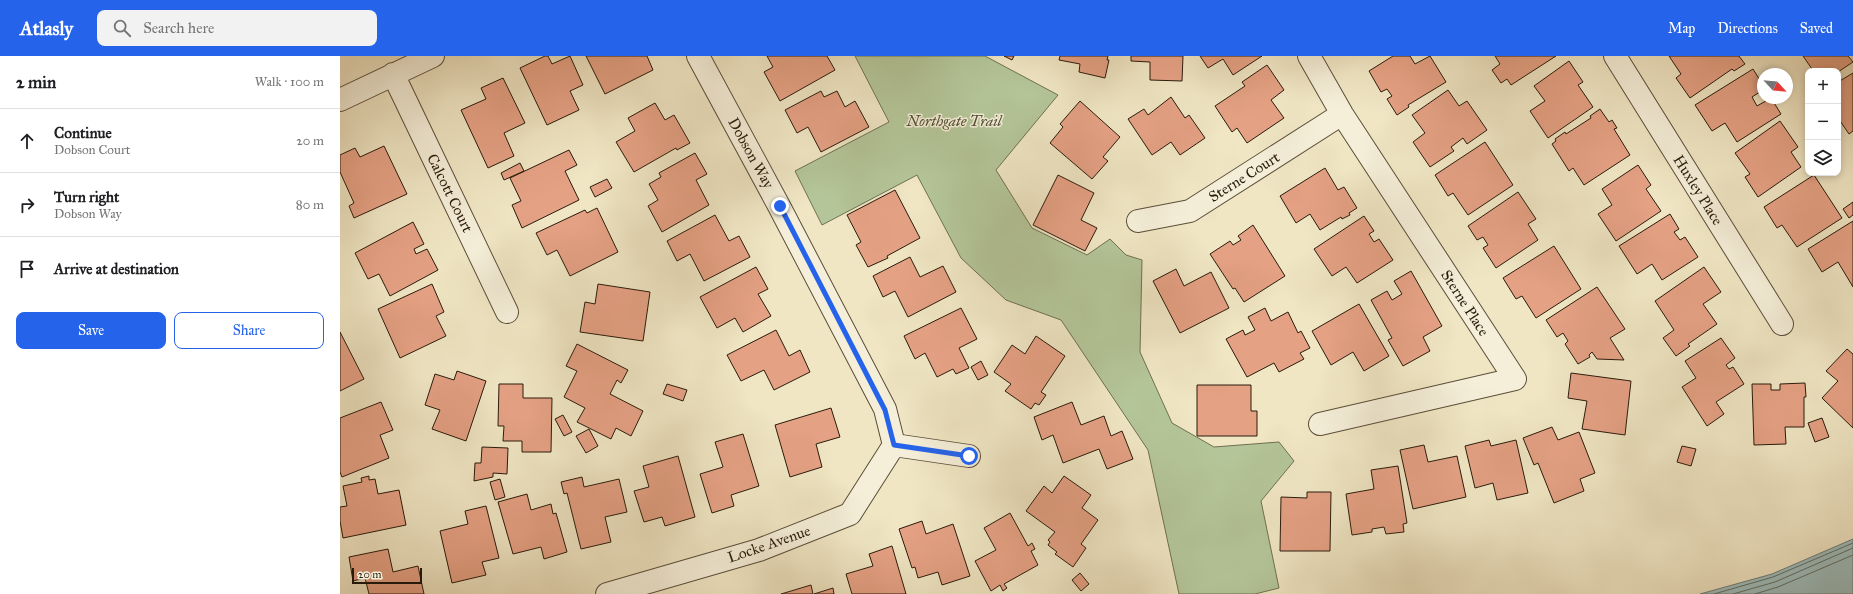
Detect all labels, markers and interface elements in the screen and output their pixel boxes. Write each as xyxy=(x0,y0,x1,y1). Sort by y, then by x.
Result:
search box xyxy=(97,10,377,46)
text: Atlasly xyxy=(20,17,73,40)
icon: search xyxy=(111,17,133,39)
text: Search here xyxy=(143,19,214,37)
text: Map xyxy=(1668,20,1695,37)
text: Directions xyxy=(1717,20,1778,37)
text: Saved xyxy=(1800,20,1833,37)
north arrow xyxy=(1757,68,1793,104)
map controls xyxy=(1805,68,1841,176)
button: + xyxy=(1805,68,1841,104)
text: 2 min xyxy=(16,72,56,93)
text: Walk · 100 m xyxy=(255,74,324,90)
button: − xyxy=(1805,104,1841,140)
park label: Northgate Trail xyxy=(905,112,1004,130)
street label: Dobson Way xyxy=(724,115,778,192)
text: Continue xyxy=(54,124,112,142)
icon: ahead xyxy=(16,130,38,152)
text: 20 m xyxy=(296,133,324,149)
button: layers xyxy=(1805,140,1841,176)
text: Dobson Court xyxy=(54,142,130,158)
street label: Sterne Court xyxy=(1205,148,1283,206)
street label: Calcott Court xyxy=(423,151,477,236)
street label: Huxley Place xyxy=(1669,152,1727,228)
text: Turn right xyxy=(54,188,119,206)
icon: right xyxy=(16,194,38,216)
text: 80 m xyxy=(296,197,324,213)
route end xyxy=(771,197,789,215)
text: Dobson Way xyxy=(54,206,122,222)
icon: arrive xyxy=(16,258,38,280)
text: Arrive at destination xyxy=(54,260,179,278)
street label: Sterne Place xyxy=(1437,267,1493,339)
button: Save xyxy=(16,312,166,349)
button: Share xyxy=(174,312,324,349)
route start xyxy=(960,447,978,465)
street label: Locke Avenue xyxy=(725,521,813,567)
scale bar xyxy=(352,566,422,585)
text: 20 m xyxy=(358,568,381,581)

